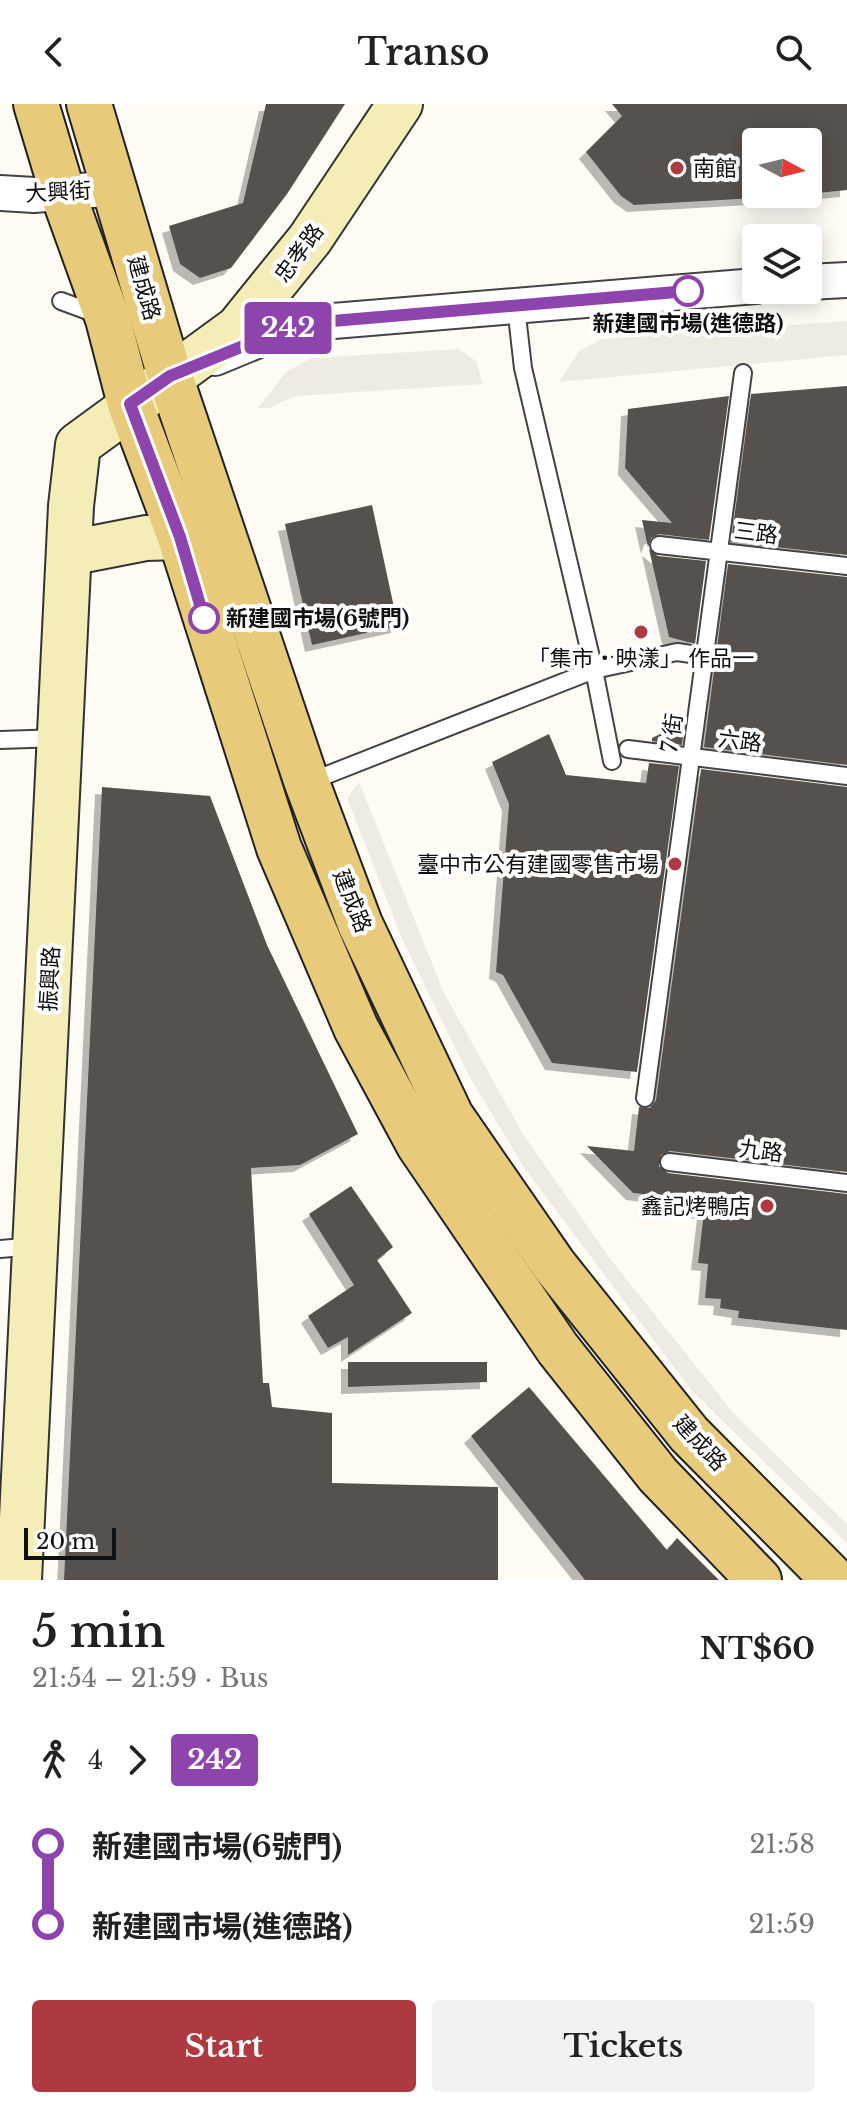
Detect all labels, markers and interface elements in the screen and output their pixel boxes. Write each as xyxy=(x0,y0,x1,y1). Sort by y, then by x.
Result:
icon: back xyxy=(32,30,76,74)
text: Transo xyxy=(357,30,490,75)
icon: search xyxy=(771,30,815,74)
north arrow xyxy=(742,128,822,208)
map controls xyxy=(742,128,822,304)
place label: 南館 xyxy=(693,155,737,182)
marker: 南館 xyxy=(668,159,686,177)
street label: 大興街 xyxy=(24,177,92,207)
street label: 忠孝路 xyxy=(269,218,329,288)
button: layers xyxy=(742,224,822,304)
street label: 建成路 xyxy=(122,253,166,323)
marker: 新建國市場(進德路) xyxy=(673,276,703,306)
line badge: 242 xyxy=(242,302,334,354)
text: 242 xyxy=(260,310,316,345)
place label: 新建國市場(進德路) xyxy=(592,310,784,337)
street label: 三路 xyxy=(733,517,779,549)
marker: 新建國市場(6號門) xyxy=(189,603,219,633)
place label: 新建國市場(6號門) xyxy=(226,605,409,632)
marker: 「集市‧映漾」 作品一 xyxy=(632,623,650,641)
place label: 「集市‧映漾」 作品一 xyxy=(528,645,754,672)
street label: 7 街 xyxy=(656,712,688,754)
street label: 六路 xyxy=(717,725,763,757)
place label: 臺中市公有建國零售市場 xyxy=(417,851,659,878)
marker: 臺中市公有建國零售市場 xyxy=(666,855,684,873)
street label: 建成路 xyxy=(327,865,377,937)
street label: 振興路 xyxy=(35,945,65,1013)
street label: 九路 xyxy=(738,1135,784,1167)
place label: 鑫記烤鴨店 xyxy=(641,1193,751,1220)
marker: 鑫記烤鴨店 xyxy=(758,1197,776,1215)
street label: 建成路 xyxy=(668,1410,732,1476)
scale bar xyxy=(24,1524,116,1560)
text: 20 m xyxy=(36,1528,95,1555)
text: 5 min xyxy=(32,1604,165,1659)
text: NT$60 xyxy=(700,1630,815,1667)
text: 21:54 – 21:59 · Bus xyxy=(32,1662,269,1694)
icon: walk xyxy=(32,1738,76,1782)
icon: forward xyxy=(115,1738,159,1782)
text: 242 xyxy=(187,1742,242,1777)
text: 4 xyxy=(88,1744,103,1776)
text: 新建國市場(6號門) xyxy=(92,1828,342,1865)
text: 21:58 xyxy=(749,1828,815,1860)
text: 新建國市場(進德路) xyxy=(92,1908,353,1945)
text: 21:59 xyxy=(748,1908,815,1940)
button: Start xyxy=(32,2000,416,2092)
button: Tickets xyxy=(432,2000,815,2092)

